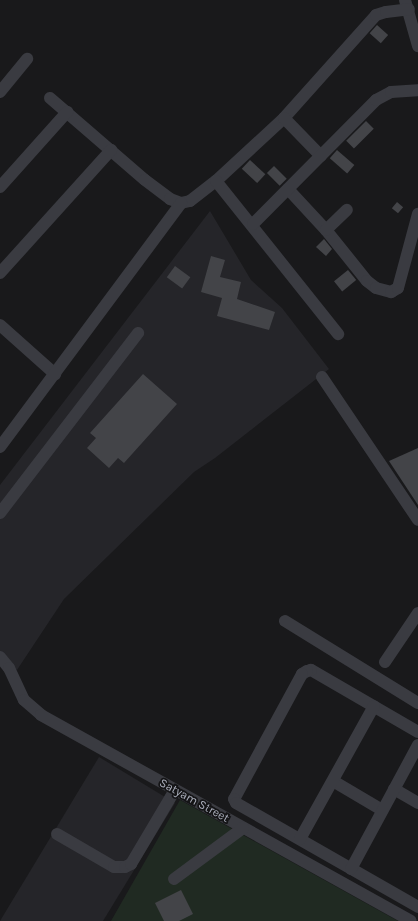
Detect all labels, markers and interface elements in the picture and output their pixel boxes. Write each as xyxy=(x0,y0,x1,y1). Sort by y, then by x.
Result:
street label: Satyam Street xyxy=(157,776,231,826)

